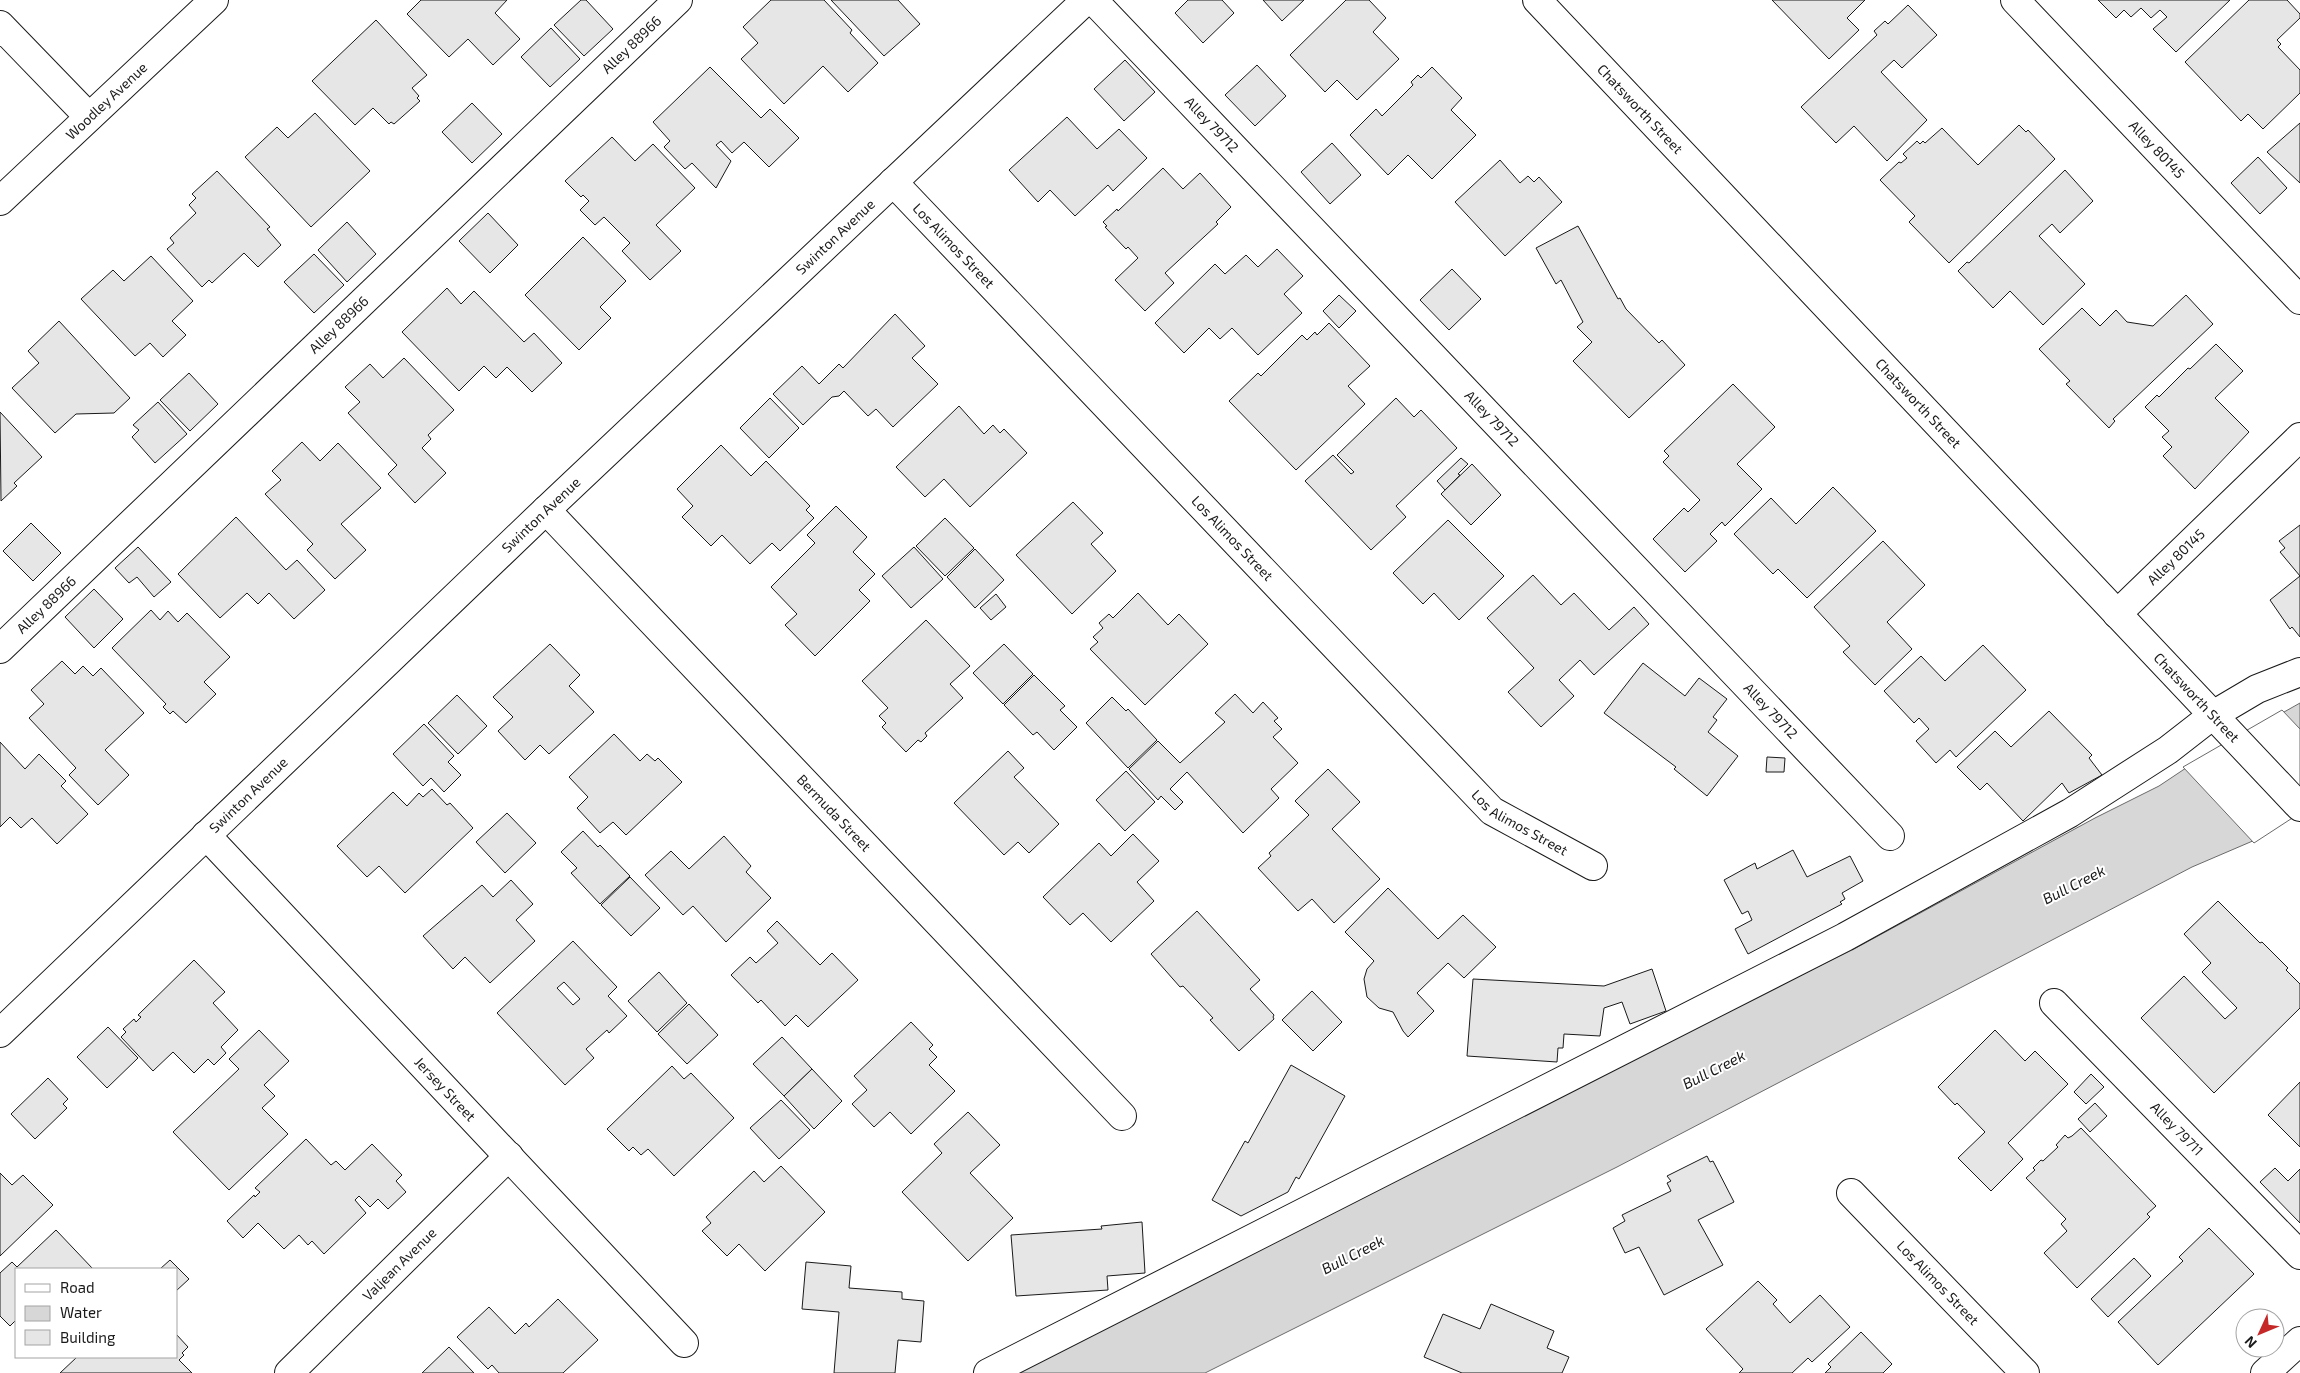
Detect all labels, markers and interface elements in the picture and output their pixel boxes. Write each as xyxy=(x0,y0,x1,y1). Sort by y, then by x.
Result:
street label: Alley 88966 xyxy=(598,12,664,77)
street label: Woodley Avenue xyxy=(62,58,150,143)
street label: Chatsworth Street xyxy=(1594,60,1687,157)
street label: Alley 79712 xyxy=(1182,93,1243,156)
street label: Alley 80145 xyxy=(2126,117,2189,181)
street label: Swinton Avenue xyxy=(792,195,878,278)
street label: Los Alimos Street xyxy=(910,199,998,291)
street label: Alley 88966 xyxy=(305,292,372,357)
street label: Chatsworth Street xyxy=(1872,355,1965,451)
street label: Alley 79712 xyxy=(1462,387,1523,450)
street label: Swinton Avenue xyxy=(498,473,583,556)
street label: Los Alimos Street xyxy=(1188,492,1277,584)
street label: Alley 80145 xyxy=(2143,525,2208,588)
street label: Alley 88966 xyxy=(13,572,79,637)
street label: Chatsworth Street xyxy=(2151,649,2243,746)
street label: Alley 79712 xyxy=(1740,679,1802,742)
street label: Swinton Avenue xyxy=(205,753,291,836)
street label: Bermuda Street xyxy=(794,771,875,855)
street label: Los Alimos Street xyxy=(1468,786,1571,859)
water label: Bull Creek xyxy=(2039,861,2108,908)
water label: Bull Creek xyxy=(1679,1046,1748,1093)
street label: Jersey Street xyxy=(411,1053,480,1124)
street label: Alley 79711 xyxy=(2147,1098,2207,1159)
street label: Valjean Avenue xyxy=(359,1224,439,1304)
water label: Bull Creek xyxy=(1318,1231,1387,1278)
street label: Los Alimos Street xyxy=(1894,1237,1983,1328)
legend xyxy=(15,1268,178,1358)
text: Road xyxy=(60,1278,95,1296)
text: Water xyxy=(60,1303,102,1321)
north arrow xyxy=(2235,1308,2285,1358)
text: Building xyxy=(60,1328,116,1346)
text: N xyxy=(2241,1333,2260,1352)

